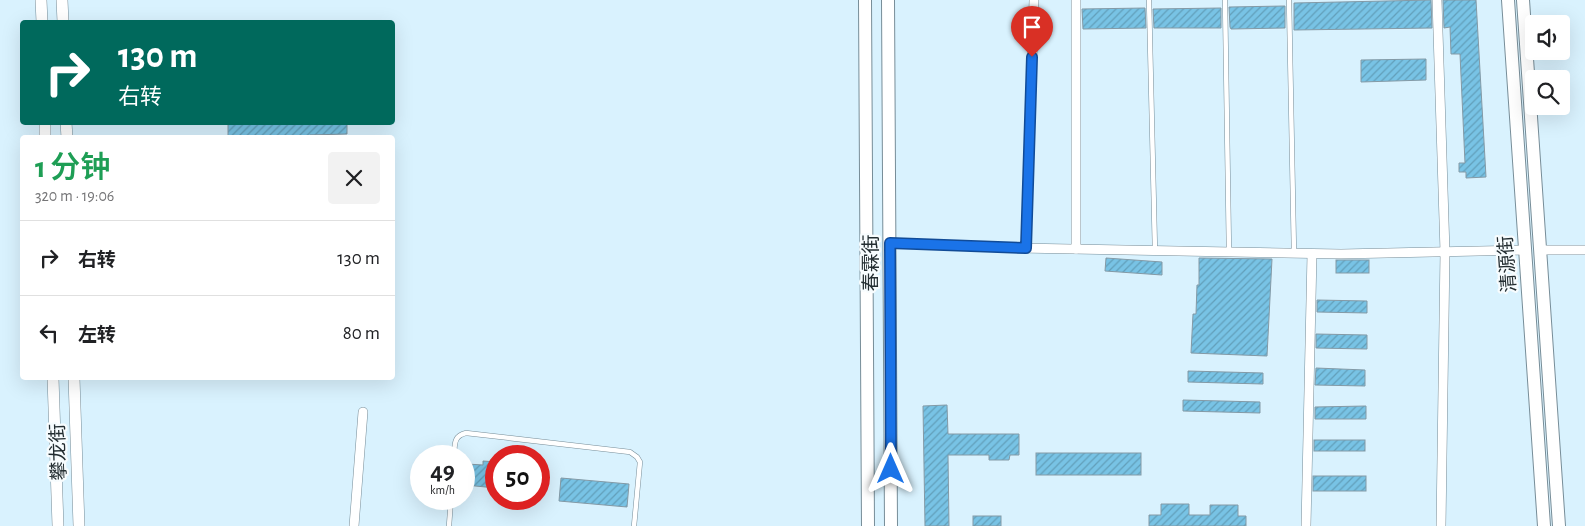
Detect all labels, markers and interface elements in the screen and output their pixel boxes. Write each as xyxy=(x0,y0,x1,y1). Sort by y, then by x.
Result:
pin xyxy=(1011,6,1053,57)
icon: arrive xyxy=(1018,13,1046,41)
map controls xyxy=(1525,15,1570,115)
button: sound xyxy=(1525,15,1570,60)
text: 130 m xyxy=(118,39,197,74)
icon: right xyxy=(35,40,100,105)
button: search xyxy=(1525,70,1570,115)
text: 右转 xyxy=(118,86,162,108)
button: close xyxy=(328,152,380,204)
text: 1 分钟 xyxy=(35,153,110,183)
text: 320 m · 19:06 xyxy=(35,188,114,204)
street label: 春霖街 xyxy=(861,234,881,292)
street label: 清源街 xyxy=(1496,235,1519,293)
icon: right xyxy=(35,244,63,272)
text: 130 m xyxy=(337,249,380,268)
text: 右转 xyxy=(78,251,116,270)
icon: left xyxy=(35,319,63,347)
text: 80 m xyxy=(343,324,380,343)
text: 左转 xyxy=(78,326,116,345)
street label: 攀龙街 xyxy=(48,423,69,481)
position arrow xyxy=(864,442,916,494)
speed limit sign: 50 xyxy=(485,445,550,510)
text: 49 xyxy=(430,459,455,484)
text: km/h xyxy=(430,484,455,496)

